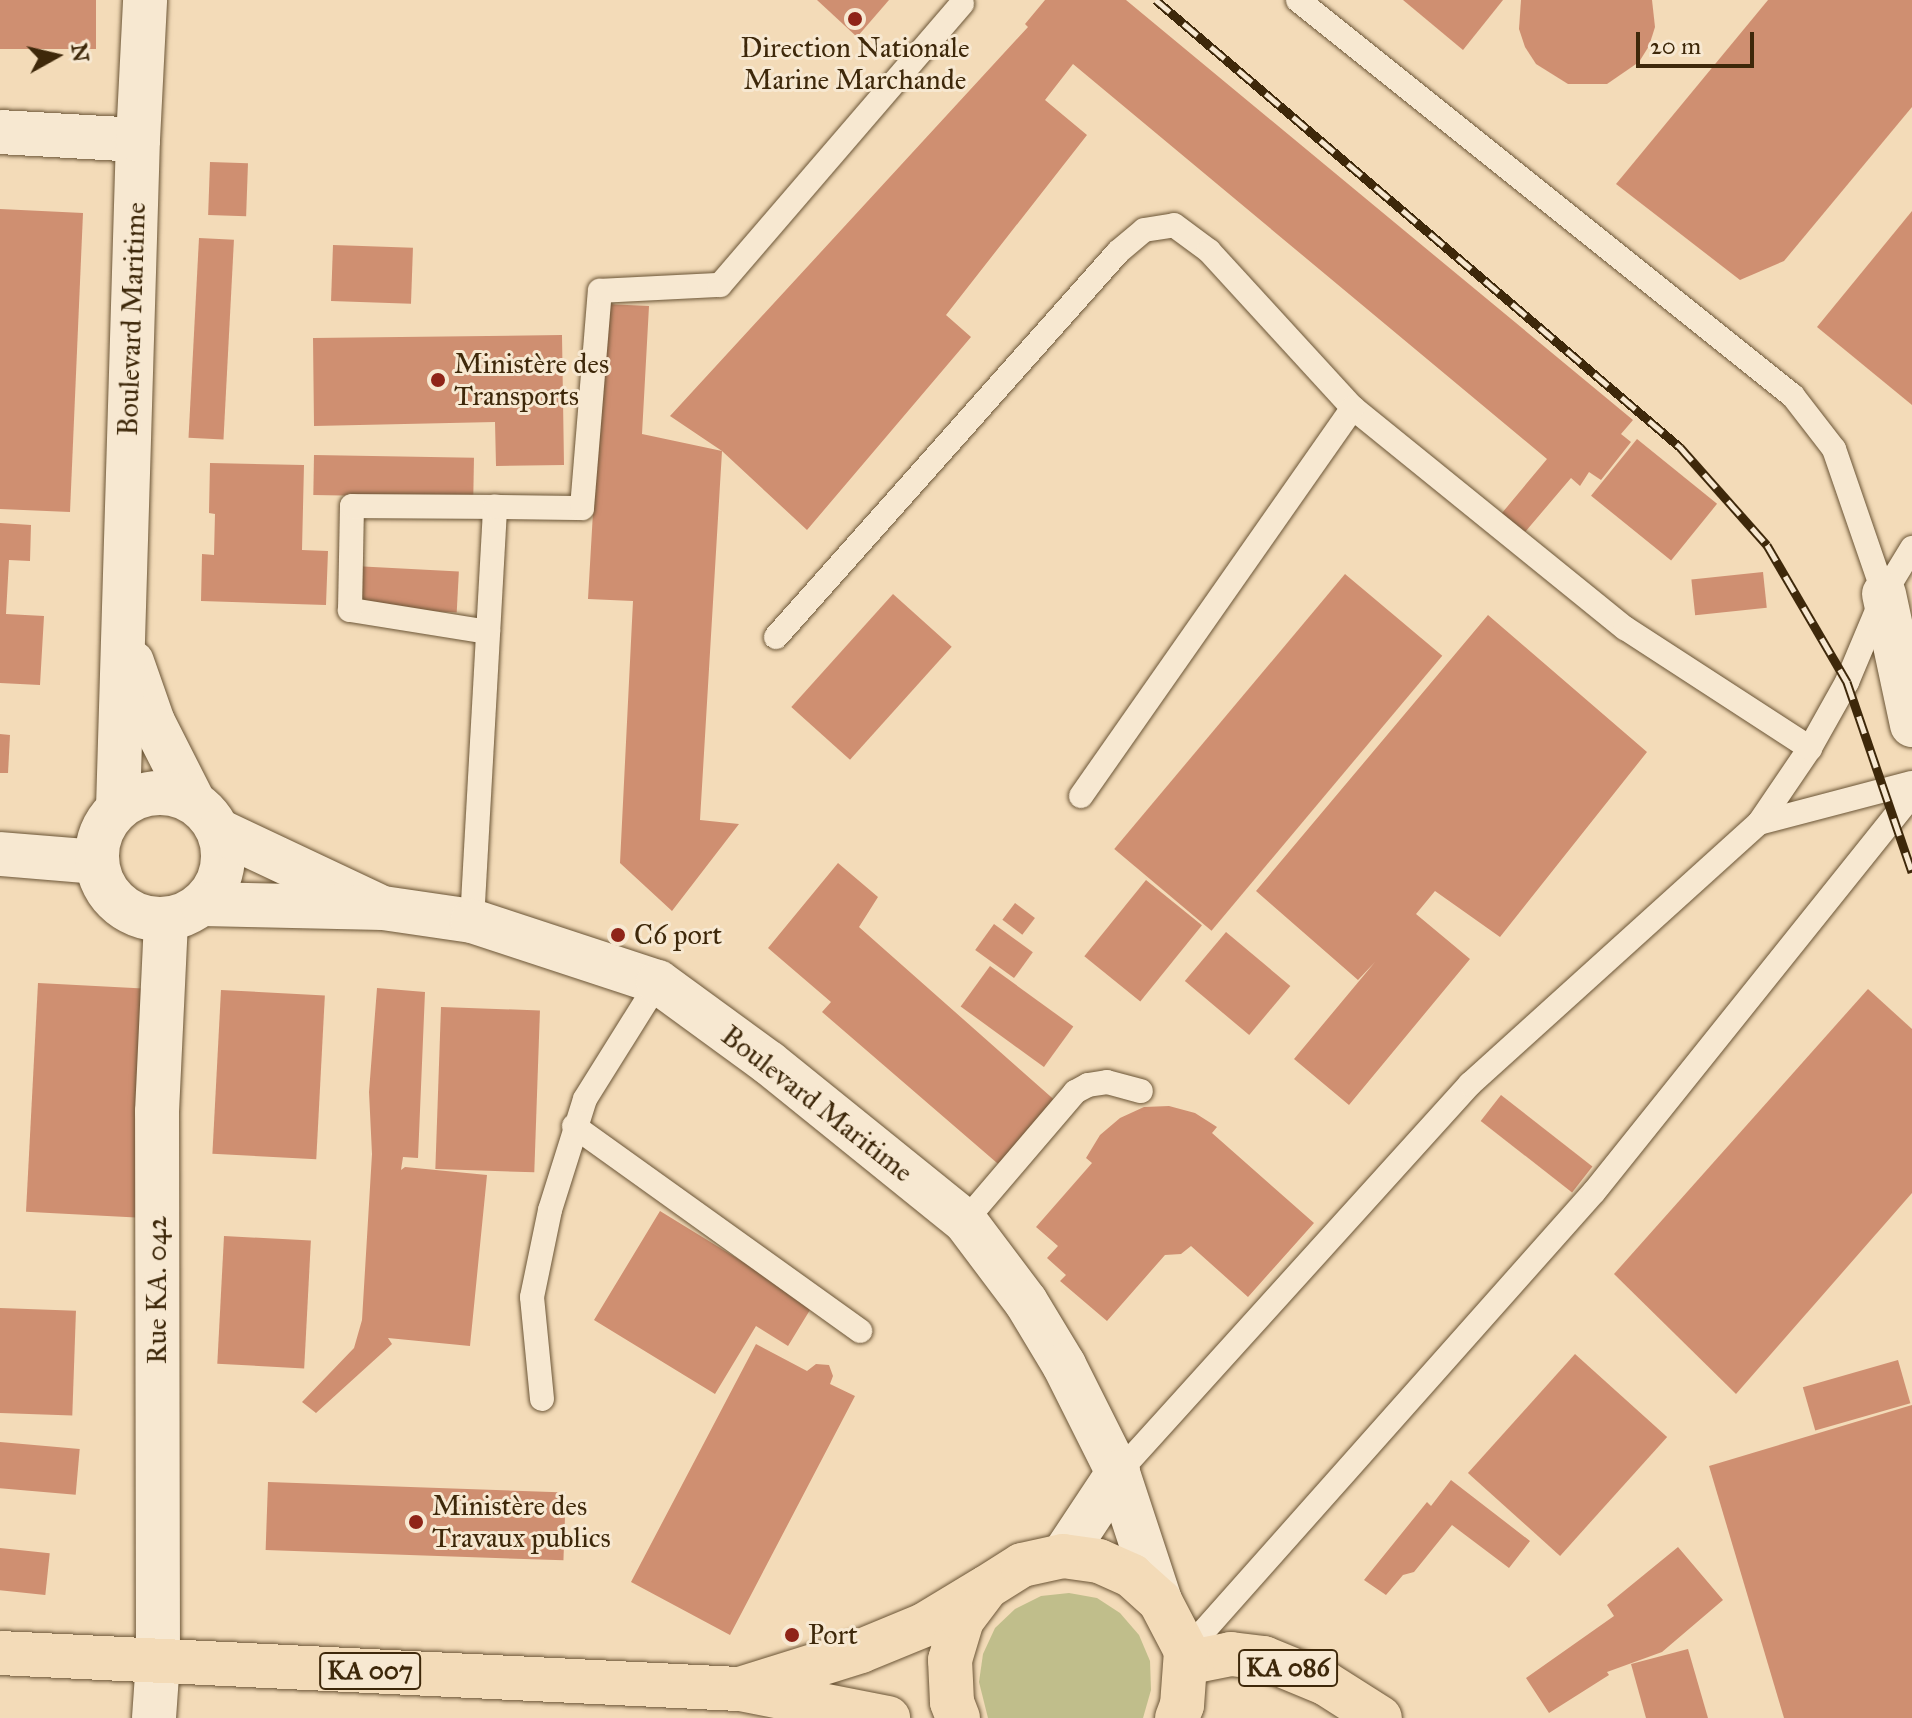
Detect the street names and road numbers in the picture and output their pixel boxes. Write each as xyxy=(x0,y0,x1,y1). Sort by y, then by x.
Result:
street label: Boulevard Maritime xyxy=(111,202,153,436)
street label: Boulevard Maritime xyxy=(715,1019,919,1189)
street label: Rue KA. 042 xyxy=(140,1216,174,1364)
road number: KA 086 xyxy=(1238,1646,1338,1690)
road number: KA 007 xyxy=(318,1649,422,1693)

